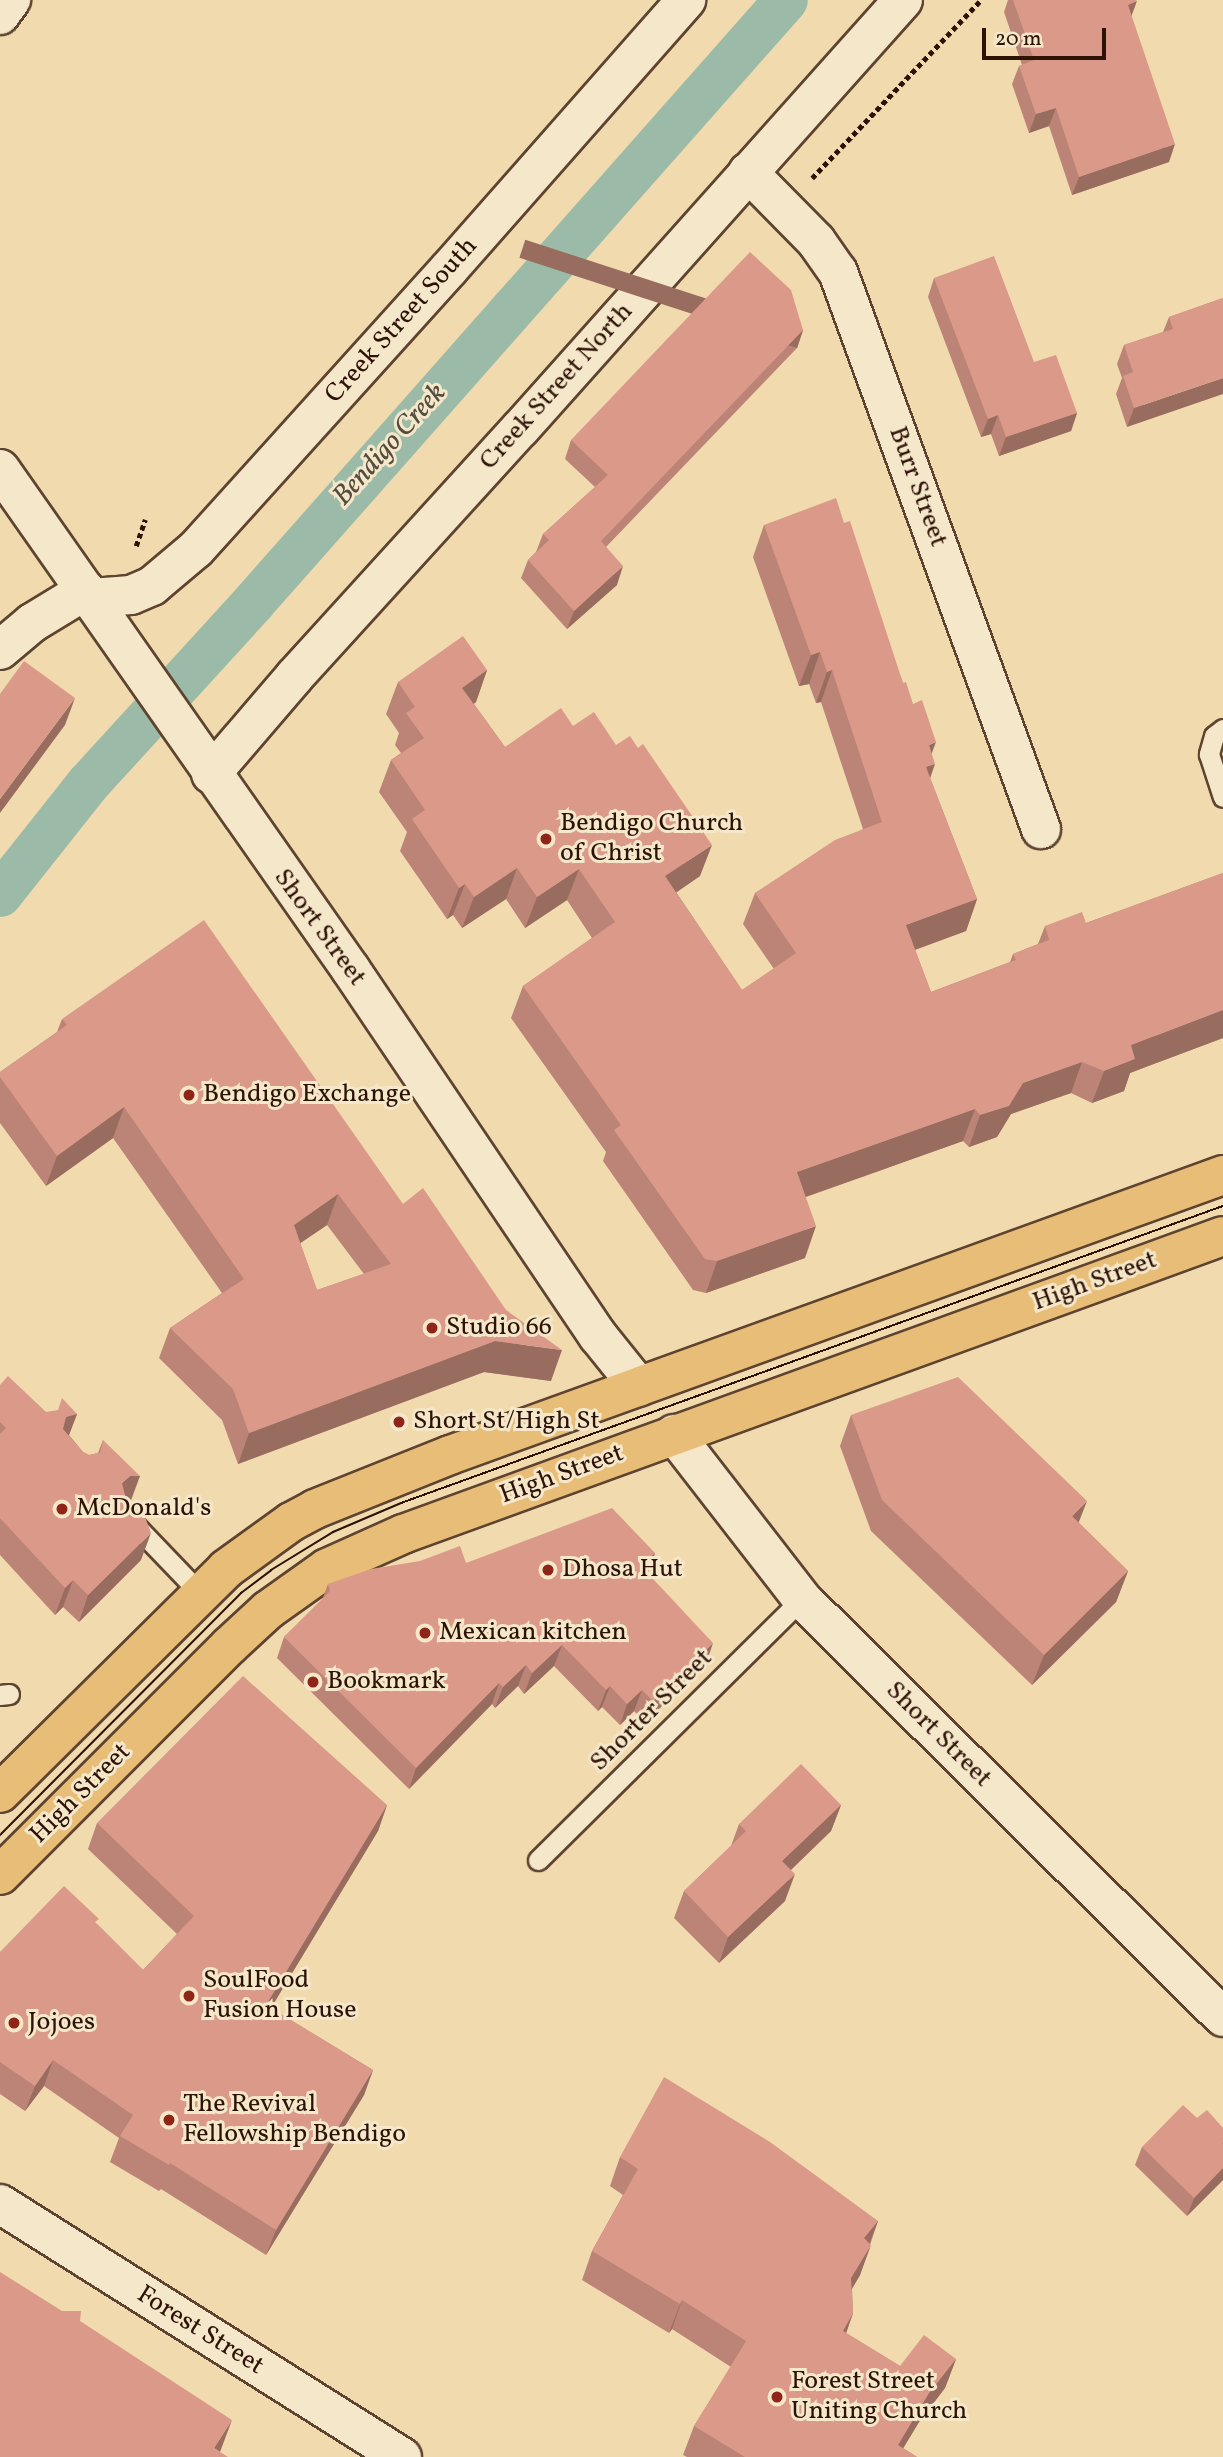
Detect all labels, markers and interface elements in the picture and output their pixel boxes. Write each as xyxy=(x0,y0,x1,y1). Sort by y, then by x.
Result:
scale bar xyxy=(985,14,1109,58)
text: 20 m xyxy=(995,25,1041,54)
street label: Creek Street South xyxy=(319,232,485,410)
street label: Creek Street North xyxy=(474,297,640,477)
water label: Bendigo Creek xyxy=(326,377,454,513)
street label: Burr Street xyxy=(881,422,953,552)
place label: Bendigo Church of Christ xyxy=(560,808,743,870)
marker: Bendigo Church of Christ xyxy=(538,831,554,847)
street label: Short Street xyxy=(266,863,372,993)
place label: Bendigo Exchange xyxy=(203,1079,411,1111)
marker: Bendigo Exchange xyxy=(181,1087,197,1103)
street label: High Street xyxy=(1029,1245,1161,1319)
place label: Studio 66 xyxy=(446,1312,552,1344)
marker: Studio 66 xyxy=(424,1320,440,1336)
place label: Short St/High St xyxy=(413,1406,600,1438)
marker: Short St/High St xyxy=(391,1414,407,1430)
street label: High Street xyxy=(496,1438,628,1512)
place label: McDonald's xyxy=(76,1493,211,1525)
marker: McDonald's xyxy=(54,1501,70,1517)
place label: Dhosa Hut xyxy=(562,1554,683,1586)
marker: Dhosa Hut xyxy=(540,1562,556,1578)
place label: Mexican kitchen xyxy=(439,1617,627,1649)
marker: Mexican kitchen xyxy=(417,1625,433,1641)
street label: Shorter Street xyxy=(584,1643,720,1779)
place label: Bookmark xyxy=(327,1666,446,1698)
marker: Bookmark xyxy=(305,1674,321,1690)
street label: Short Street xyxy=(879,1676,997,1794)
street label: High Street xyxy=(24,1737,138,1851)
place label: SoulFood Fusion House xyxy=(203,1965,357,2026)
marker: SoulFood Fusion House xyxy=(181,1988,197,2004)
place label: Jojoes xyxy=(28,2007,95,2039)
marker: Jojoes xyxy=(6,2015,22,2031)
place label: The Revival Fellowship Bendigo xyxy=(183,2089,406,2150)
marker: The Revival Fellowship Bendigo xyxy=(161,2112,177,2128)
street label: Forest Street xyxy=(131,2280,269,2382)
place label: Forest Street Uniting Church xyxy=(791,2366,967,2428)
marker: Forest Street Uniting Church xyxy=(769,2389,785,2405)

